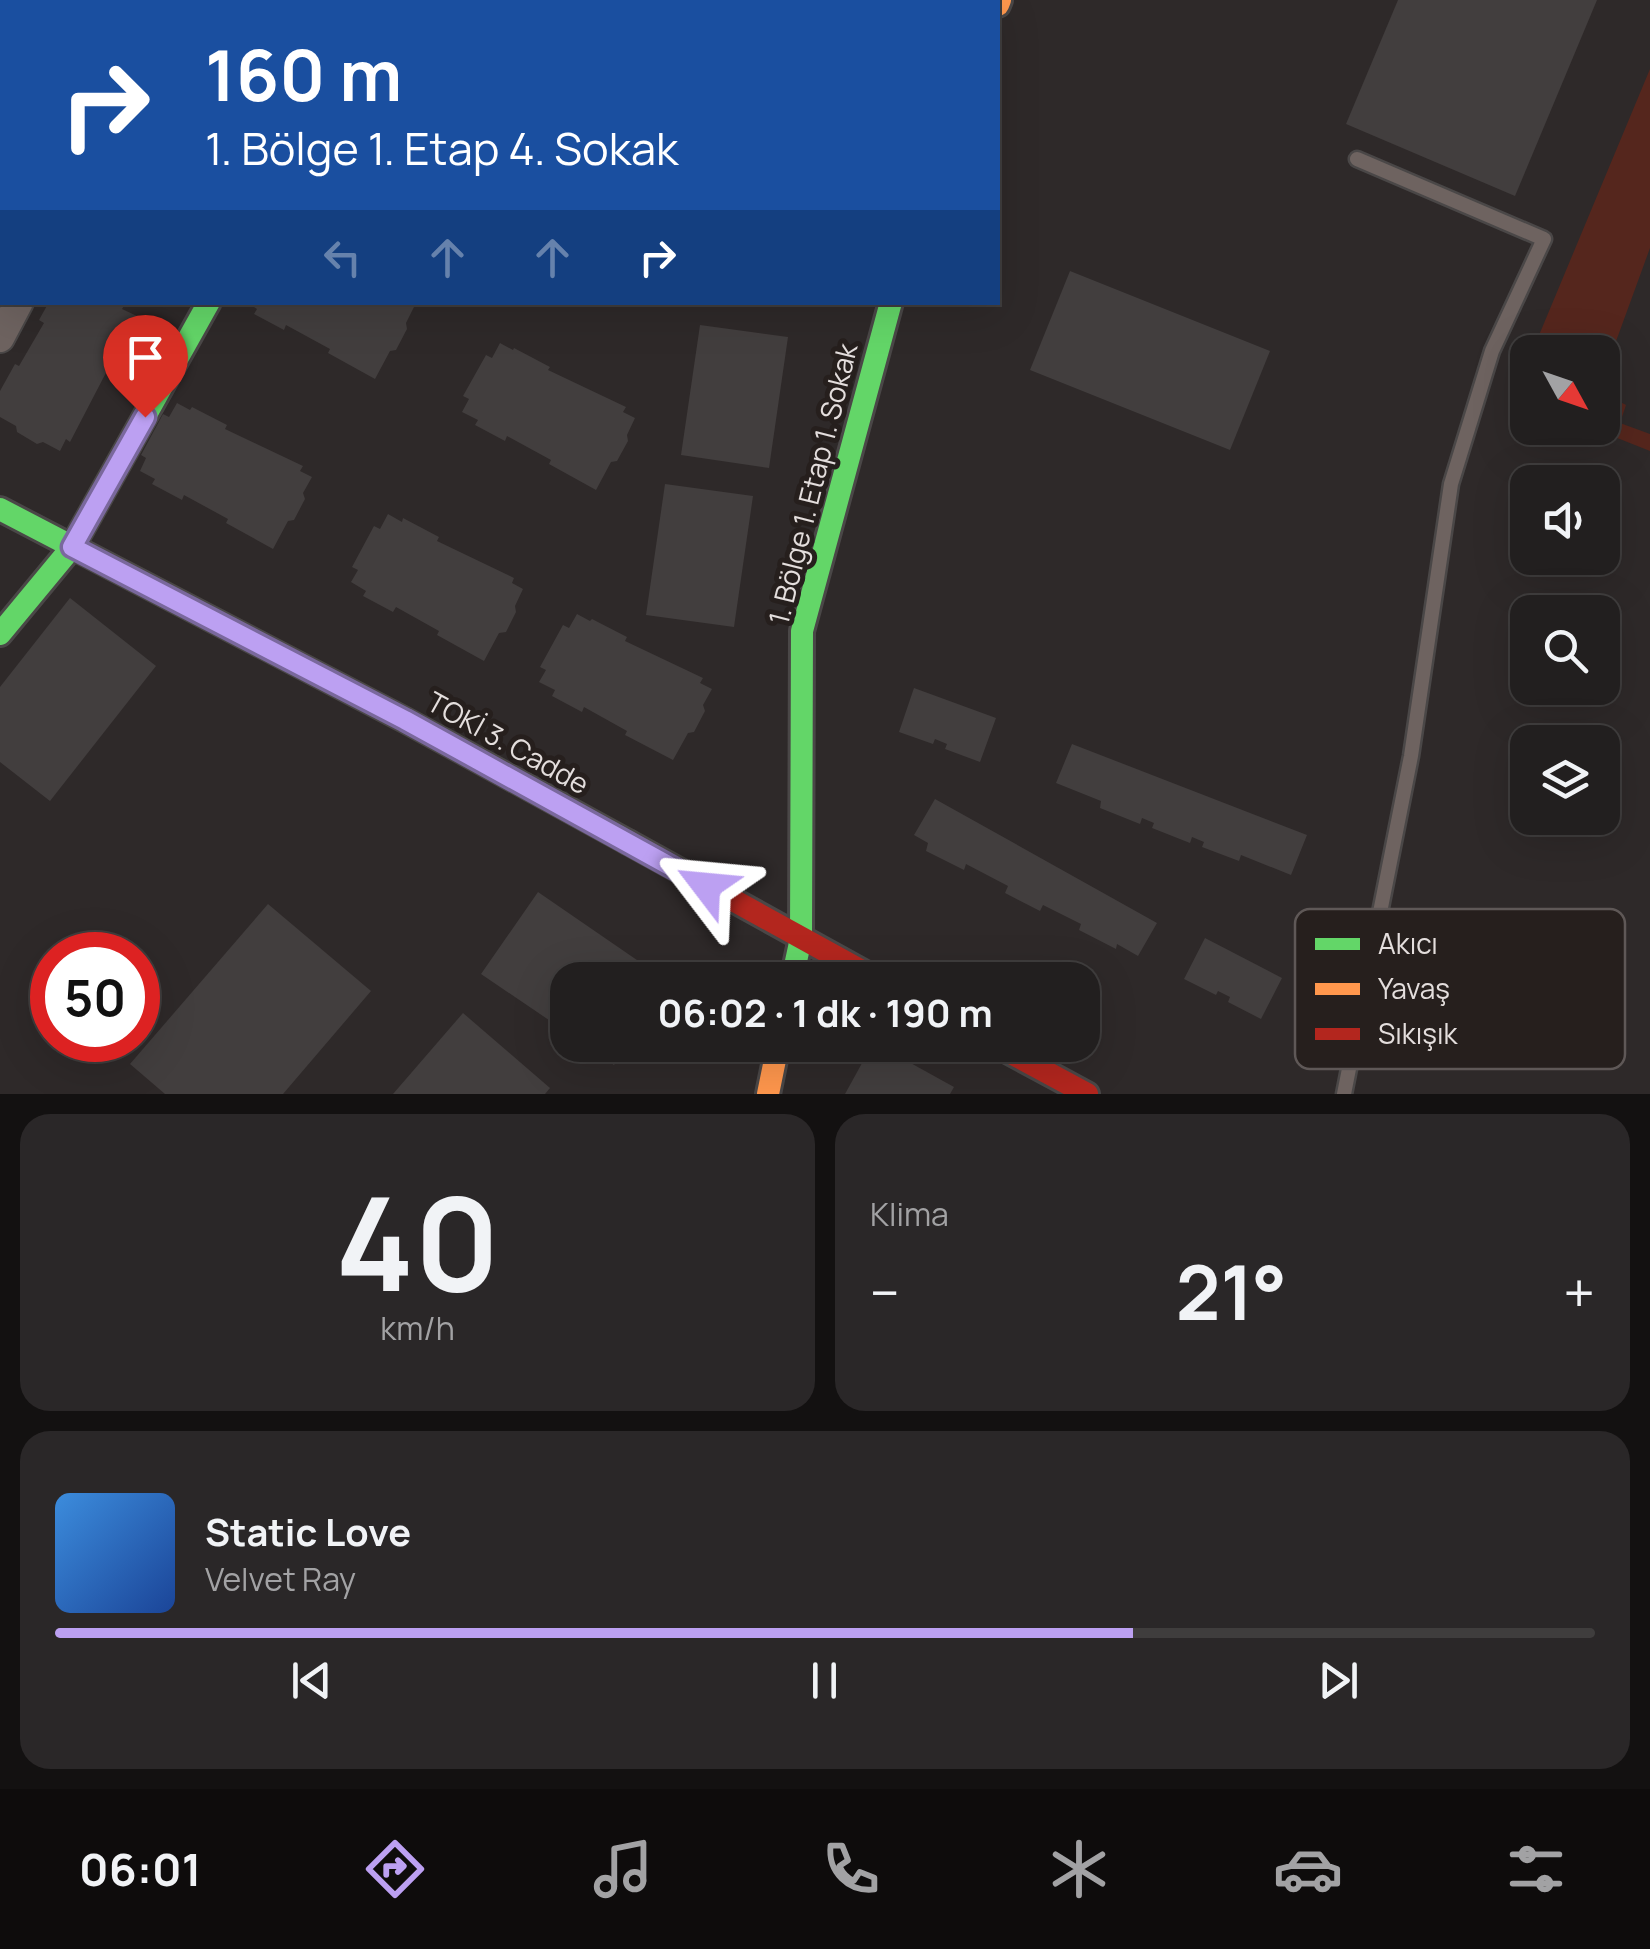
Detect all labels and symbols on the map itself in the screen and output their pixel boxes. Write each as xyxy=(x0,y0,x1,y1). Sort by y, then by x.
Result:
pin xyxy=(103,315,188,418)
north arrow xyxy=(1510,335,1620,445)
street label: 1. Bölge 1. Etap 1. Sokak xyxy=(759,338,866,628)
street label: TOKİ 3. Cadde xyxy=(421,682,596,802)
position arrow xyxy=(654,834,758,938)
legend xyxy=(1295,909,1625,1069)
text: Akıcı xyxy=(1378,924,1438,962)
speed limit sign: 50 xyxy=(30,932,160,1062)
text: Yavaş xyxy=(1378,969,1450,1007)
text: Sıkışık xyxy=(1378,1014,1458,1052)

